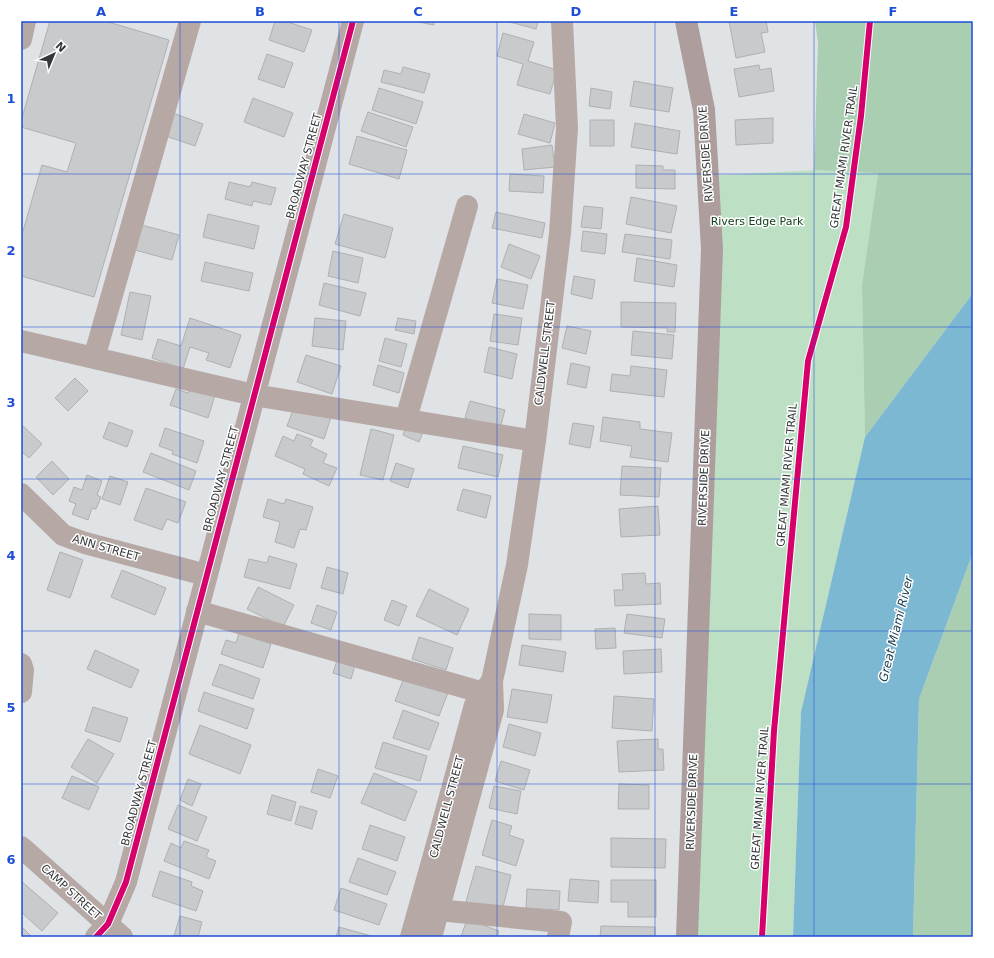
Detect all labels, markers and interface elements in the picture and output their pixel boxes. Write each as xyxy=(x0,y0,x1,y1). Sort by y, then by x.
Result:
text: A xyxy=(96,4,106,19)
text: B xyxy=(255,4,265,19)
text: C xyxy=(413,4,423,19)
text: D xyxy=(571,4,582,19)
text: E xyxy=(730,4,738,19)
text: F xyxy=(889,4,897,19)
north arrow xyxy=(34,34,74,74)
text: N xyxy=(53,39,68,55)
street label: GREAT MIAMI RIVER TRAIL xyxy=(828,84,861,229)
text: 1 xyxy=(6,91,16,106)
street label: RIVERSIDE DRIVE xyxy=(696,106,716,202)
street label: BROADWAY STREET xyxy=(284,112,324,220)
park label: Rivers Edge Park xyxy=(711,215,804,228)
text: 2 xyxy=(6,243,16,258)
street label: CALDWELL STREET xyxy=(532,300,558,406)
text: 3 xyxy=(6,395,16,410)
street label: GREAT MIAMI RIVER TRAIL xyxy=(774,402,800,547)
street label: BROADWAY STREET xyxy=(201,425,241,533)
street label: RIVERSIDE DRIVE xyxy=(696,430,712,526)
street label: ANN STREET xyxy=(71,532,141,564)
text: 4 xyxy=(6,548,16,563)
water label: Great Miami River xyxy=(876,574,916,683)
text: 5 xyxy=(6,700,16,715)
street label: GREAT MIAMI RIVER TRAIL xyxy=(748,725,772,870)
street label: BROADWAY STREET xyxy=(119,739,159,847)
street label: CALDWELL STREET xyxy=(427,754,467,860)
street label: RIVERSIDE DRIVE xyxy=(684,754,700,850)
text: 6 xyxy=(6,852,16,867)
street label: CAMP STREET xyxy=(38,861,104,923)

